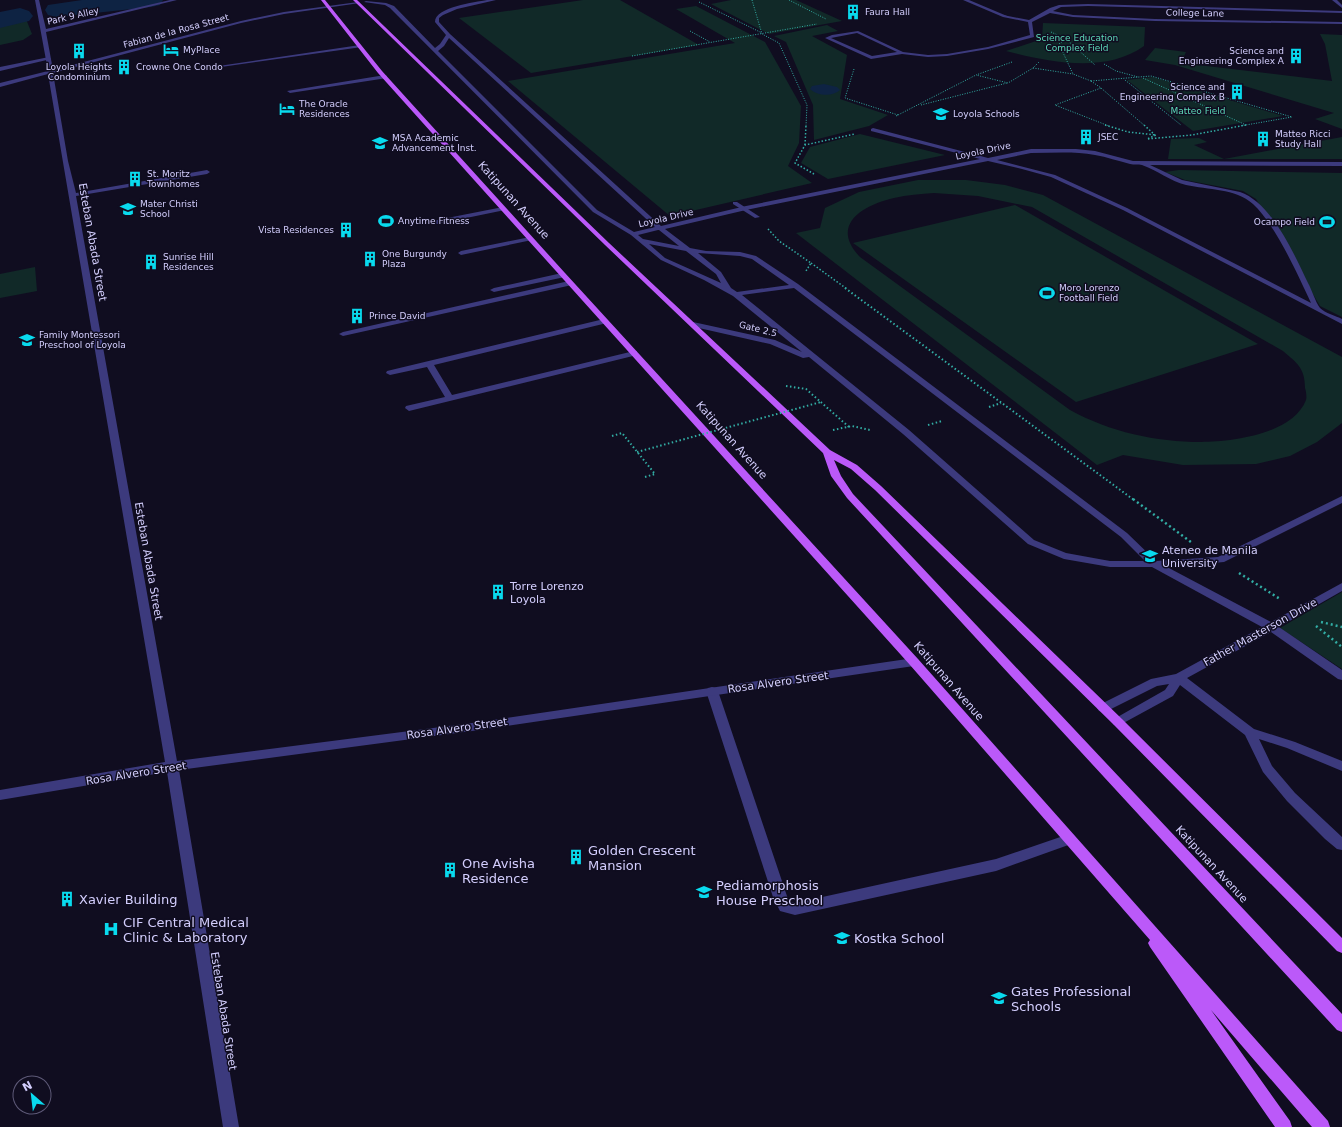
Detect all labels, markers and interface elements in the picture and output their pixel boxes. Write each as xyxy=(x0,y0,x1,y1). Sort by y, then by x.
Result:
building icon: Faura Hall xyxy=(844,3,862,21)
street label: Park 9 Alley xyxy=(46,5,101,27)
place label: Faura Hall xyxy=(865,7,910,17)
street label: College Lane xyxy=(1166,7,1225,19)
street label: Fabian de la Rosa Street xyxy=(122,12,230,50)
park label: Science Education Complex Field xyxy=(1036,33,1118,53)
hotel icon: MyPlace xyxy=(162,41,180,59)
building icon: Loyola Heights Condominium xyxy=(70,42,88,60)
place label: MyPlace xyxy=(183,45,220,55)
place label: Science and Engineering Complex A xyxy=(1179,46,1285,66)
building icon: Science and Engineering Complex A xyxy=(1287,47,1305,65)
building icon: Crowne One Condo xyxy=(115,58,133,76)
place label: Loyola Heights Condominium xyxy=(46,62,113,82)
place label: Crowne One Condo xyxy=(136,62,223,72)
place label: Science and Engineering Complex B xyxy=(1120,82,1225,102)
building icon: Science and Engineering Complex B xyxy=(1228,83,1246,101)
place label: The Oracle Residences xyxy=(298,99,350,119)
hotel icon: The Oracle Residences xyxy=(278,100,296,118)
school or university icon: Loyola Schools xyxy=(932,105,950,123)
park label: Matteo Field xyxy=(1170,106,1226,116)
place label: Loyola Schools xyxy=(953,109,1020,119)
building icon: JSEC xyxy=(1077,128,1095,146)
place label: Matteo Ricci Study Hall xyxy=(1275,129,1330,149)
building icon: Matteo Ricci Study Hall xyxy=(1254,130,1272,148)
place label: JSEC xyxy=(1097,132,1118,142)
place label: MSA Academic Advancement Inst. xyxy=(392,133,477,153)
school or university icon: MSA Academic Advancement Inst. xyxy=(371,134,389,152)
street label: Loyola Drive xyxy=(955,140,1012,162)
street label: Katipunan Avenue xyxy=(475,159,552,242)
place label: St. Moritz Townhomes xyxy=(146,169,200,189)
building icon: St. Moritz Townhomes xyxy=(126,170,144,188)
street label: Esteban Abada Street xyxy=(76,182,109,303)
place label: Mater Christi School xyxy=(140,199,198,219)
school or university icon: Mater Christi School xyxy=(119,200,137,218)
street label: Loyola Drive xyxy=(638,207,695,229)
sports icon: Anytime Fitness xyxy=(377,212,395,230)
sports icon: Ocampo Field xyxy=(1318,213,1336,231)
place label: Anytime Fitness xyxy=(398,216,470,226)
place label: Ocampo Field xyxy=(1254,217,1315,227)
building icon: Vista Residences xyxy=(337,221,355,239)
place label: Vista Residences xyxy=(258,225,334,235)
place label: One Burgundy Plaza xyxy=(382,249,447,269)
building icon: One Burgundy Plaza xyxy=(361,250,379,268)
place label: Sunrise Hill Residences xyxy=(163,252,214,272)
building icon: Sunrise Hill Residences xyxy=(142,253,160,271)
place label: Moro Lorenzo Football Field xyxy=(1059,283,1120,303)
sports icon: Moro Lorenzo Football Field xyxy=(1038,284,1056,302)
building icon: Prince David xyxy=(348,307,366,325)
place label: Prince David xyxy=(369,311,426,321)
street label: Gate 2.5 xyxy=(738,319,778,339)
place label: Family Montessori Preschool of Loyola xyxy=(39,330,126,350)
school or university icon: Family Montessori Preschool of Loyola xyxy=(18,331,36,349)
street label: Katipunan Avenue xyxy=(693,399,770,482)
street label: Esteban Abada Street xyxy=(132,501,165,622)
place label: Ateneo de Manila University xyxy=(1162,544,1258,570)
school or university icon: Ateneo de Manila University xyxy=(1141,547,1159,565)
place label: Torre Lorenzo Loyola xyxy=(509,580,584,606)
building icon: Torre Lorenzo Loyola xyxy=(489,583,507,601)
street label: Father Masterson Drive xyxy=(1201,596,1320,669)
street label: Katipunan Avenue xyxy=(911,639,987,724)
street label: Rosa Alvero Street xyxy=(727,669,830,696)
street label: Rosa Alvero Street xyxy=(406,715,509,742)
street label: Rosa Alvero Street xyxy=(85,759,188,788)
street label: Katipunan Avenue xyxy=(1173,823,1251,906)
place label: Golden Crescent Mansion xyxy=(588,843,696,873)
building icon: Golden Crescent Mansion xyxy=(567,848,585,866)
place label: One Avisha Residence xyxy=(462,856,535,886)
building icon: One Avisha Residence xyxy=(441,861,459,879)
place label: Pediamorphosis House Preschool xyxy=(716,878,823,908)
school or university icon: Pediamorphosis House Preschool xyxy=(695,883,713,901)
building icon: Xavier Building xyxy=(58,890,76,908)
place label: Xavier Building xyxy=(79,892,177,907)
place label: CIF Central Medical Clinic & Laboratory xyxy=(123,915,249,945)
hospital icon: CIF Central Medical Clinic & Laboratory xyxy=(102,920,120,938)
school or university icon: Kostka School xyxy=(833,929,851,947)
place label: Kostka School xyxy=(854,931,944,946)
street label: Esteban Abada Street xyxy=(208,951,239,1072)
place label: Gates Professional Schools xyxy=(1011,984,1131,1014)
school or university icon: Gates Professional Schools xyxy=(990,989,1008,1007)
north arrow xyxy=(12,1075,52,1115)
text: N xyxy=(20,1079,35,1095)

